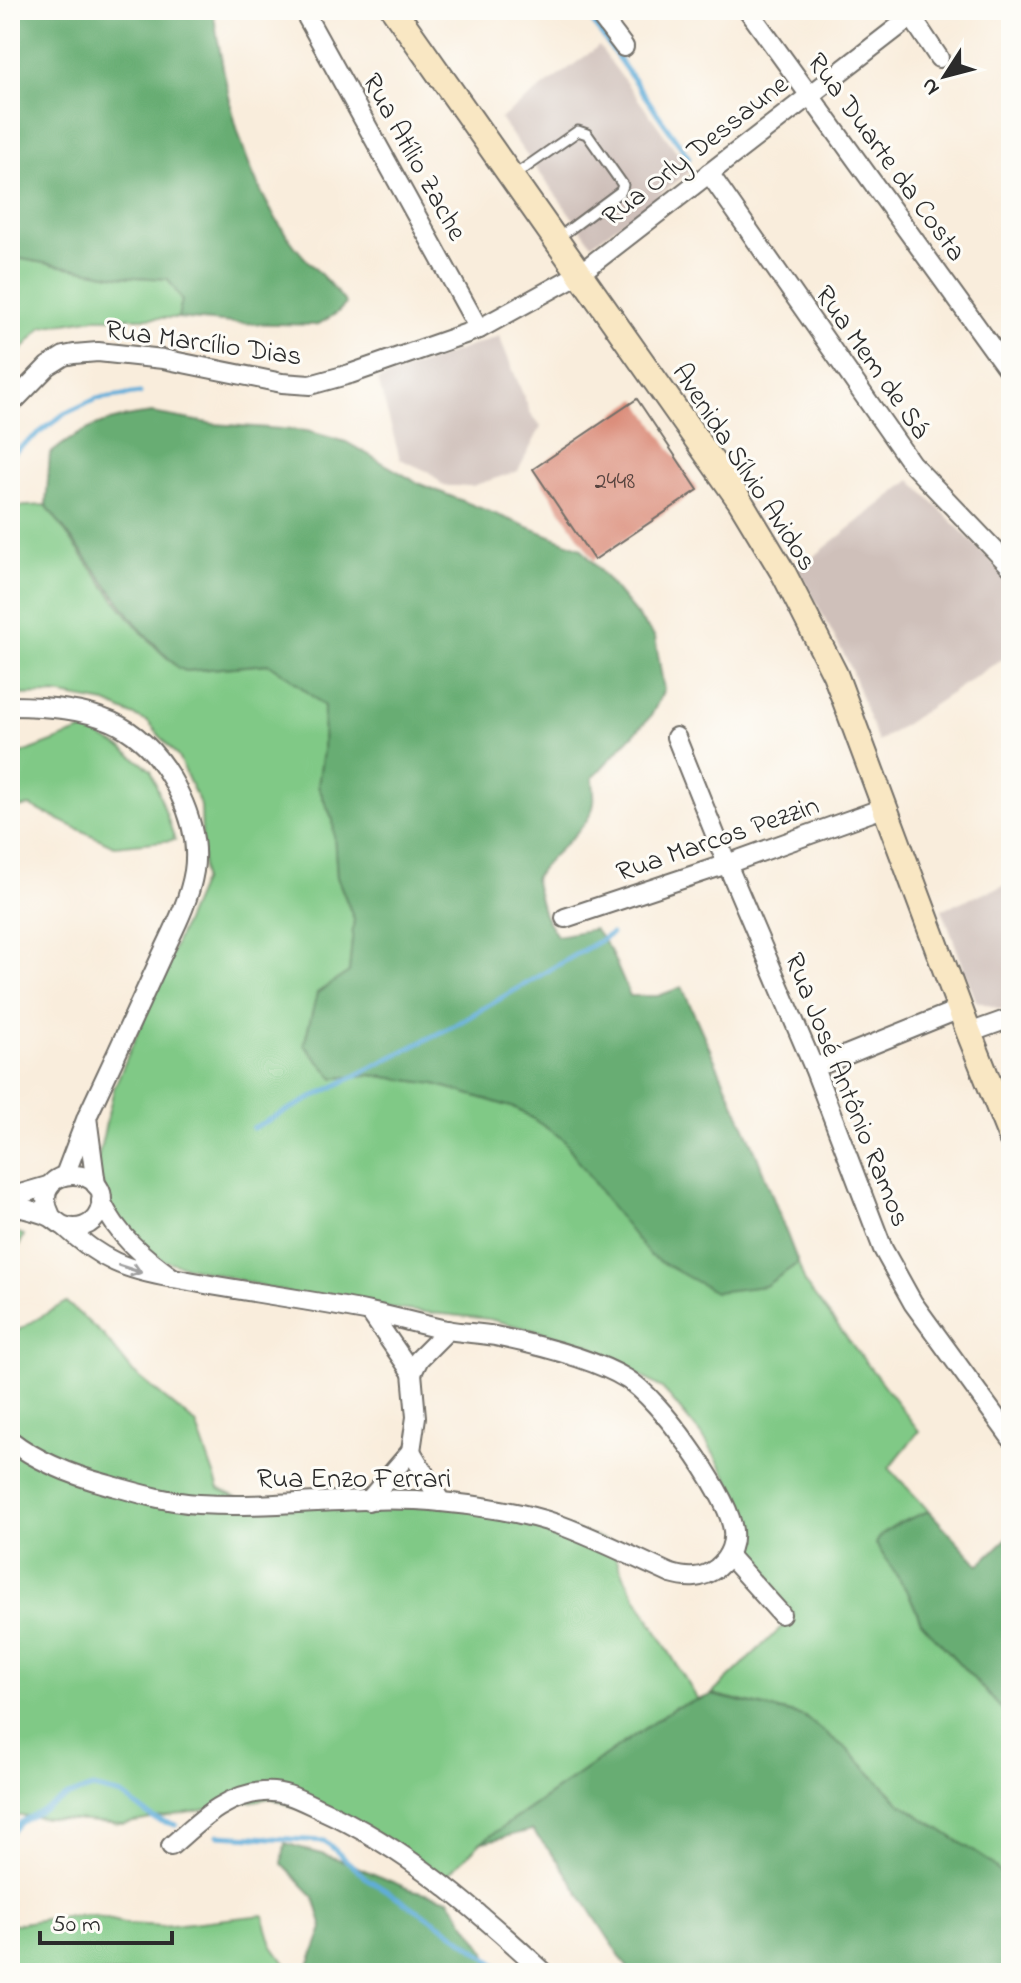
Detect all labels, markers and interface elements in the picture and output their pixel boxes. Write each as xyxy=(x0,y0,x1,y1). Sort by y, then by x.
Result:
north arrow xyxy=(905,36,985,116)
street label: Rua Duarte da Costa xyxy=(795,45,975,271)
street label: Rua Orly Dessaune xyxy=(594,65,799,238)
street label: Rua Atílio Zache xyxy=(350,66,476,249)
text: N xyxy=(914,71,949,101)
street label: Rua Mem de Sá xyxy=(803,278,939,448)
street label: Rua Marcílio Dias xyxy=(103,310,304,379)
street label: Avenida Sílvio Avidos xyxy=(660,356,826,580)
house number: 2448 xyxy=(595,465,635,500)
street label: Rua Marcos Pezzin xyxy=(611,786,825,894)
street label: Rua José Antônio Ramos xyxy=(772,947,919,1233)
one-way arrow xyxy=(117,1262,142,1277)
street label: Rua Enzo Ferrari xyxy=(257,1460,451,1501)
scale bar xyxy=(40,1895,172,1945)
text: 50 m xyxy=(52,1908,101,1943)

